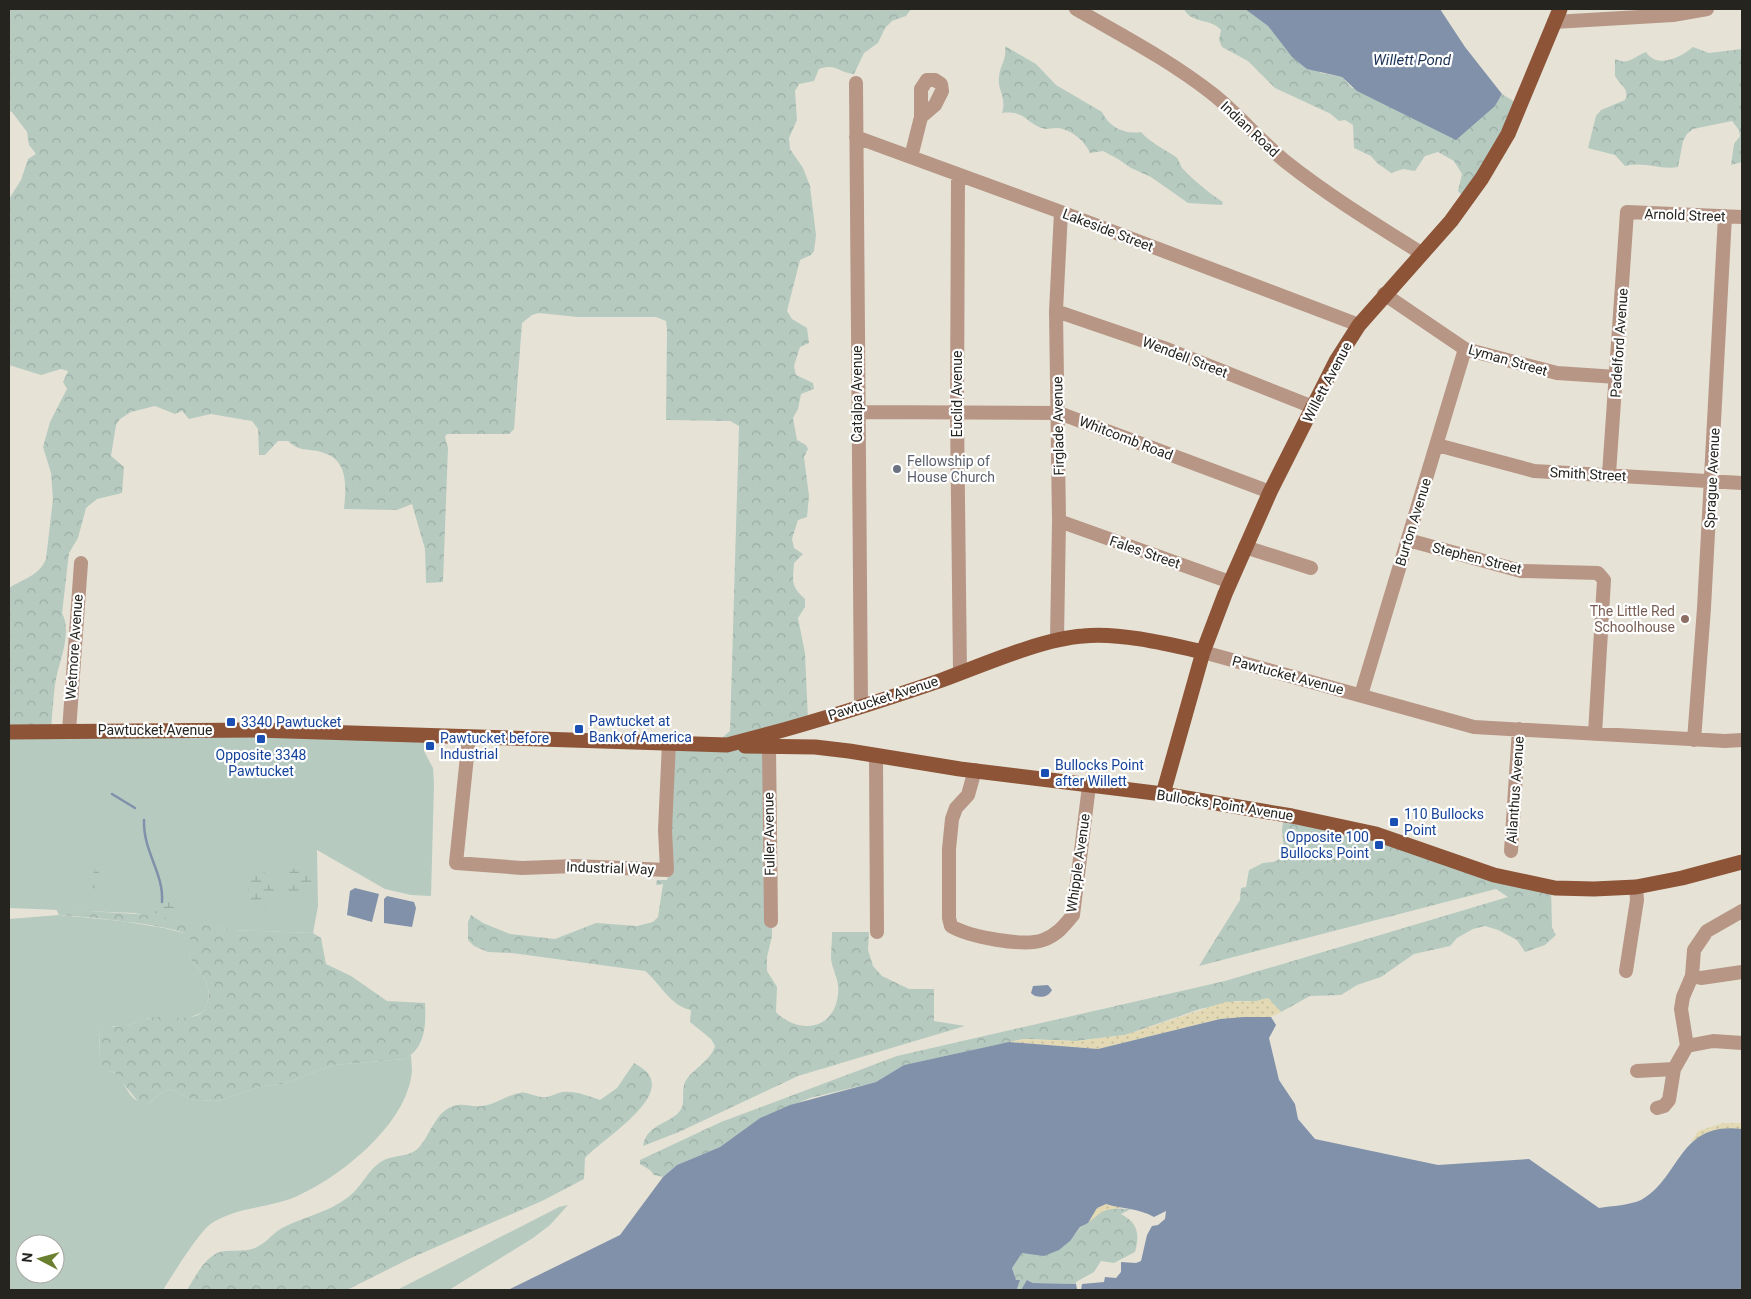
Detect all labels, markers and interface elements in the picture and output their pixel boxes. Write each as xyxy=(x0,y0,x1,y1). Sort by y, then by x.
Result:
water label: Willett Pond xyxy=(1373,51,1452,69)
street label: Indian Road xyxy=(1218,98,1282,160)
street label: Lakeside Street xyxy=(1060,205,1156,255)
street label: Arnold Street xyxy=(1644,206,1726,224)
street label: Padelford Avenue xyxy=(1607,288,1631,398)
street label: Wendell Street xyxy=(1140,333,1230,381)
street label: Willett Avenue xyxy=(1299,339,1355,425)
street label: Lyman Street xyxy=(1467,341,1550,379)
street label: Catalpa Avenue xyxy=(849,345,865,443)
street label: Euclid Avenue xyxy=(949,351,965,437)
street label: Firglade Avenue xyxy=(1049,376,1067,476)
street label: Whitcomb Road xyxy=(1077,413,1175,463)
street label: Sprague Avenue xyxy=(1701,427,1723,529)
place label: Fellowship of House Church xyxy=(907,453,995,485)
marker: Fellowship of House Church xyxy=(891,463,903,475)
street label: Smith Street xyxy=(1549,464,1627,484)
street label: Burton Avenue xyxy=(1392,476,1434,568)
street label: Fales Street xyxy=(1108,532,1183,572)
street label: Stephen Street xyxy=(1431,539,1524,577)
street label: Wetmore Avenue xyxy=(62,594,86,700)
place label: The Little Red Schoolhouse xyxy=(1590,603,1675,635)
marker: The Little Red Schoolhouse xyxy=(1679,613,1691,625)
street label: Pawtucket Avenue xyxy=(1231,652,1345,698)
street label: Pawtucket Avenue xyxy=(826,673,940,723)
place label: Pawtucket at Bank of America xyxy=(589,713,692,745)
place label: 3340 Pawtucket xyxy=(241,714,342,730)
marker: 3340 Pawtucket xyxy=(225,716,237,728)
street label: Pawtucket Avenue xyxy=(98,722,212,738)
marker: Pawtucket at Bank of America xyxy=(573,723,585,735)
place label: Pawtucket before Industrial xyxy=(440,730,549,762)
marker: Opposite 3348 Pawtucket xyxy=(255,733,267,745)
street label: Ailanthus Avenue xyxy=(1503,736,1527,844)
marker: Pawtucket before Industrial xyxy=(424,740,436,752)
place label: Opposite 3348 Pawtucket xyxy=(216,747,307,779)
place label: Bullocks Point after Willett xyxy=(1055,757,1144,789)
marker: Bullocks Point after Willett xyxy=(1039,767,1051,779)
street label: Bullocks Point Avenue xyxy=(1156,786,1294,824)
street label: Fuller Avenue xyxy=(760,792,778,876)
place label: 110 Bullocks Point xyxy=(1404,806,1484,838)
street label: Whipple Avenue xyxy=(1063,813,1093,913)
marker: 110 Bullocks Point xyxy=(1388,816,1400,828)
place label: Opposite 100 Bullocks Point xyxy=(1280,829,1369,861)
marker: Opposite 100 Bullocks Point xyxy=(1373,839,1385,851)
street label: Industrial Way xyxy=(566,858,655,878)
north arrow xyxy=(15,1234,65,1284)
text: N xyxy=(19,1252,36,1263)

